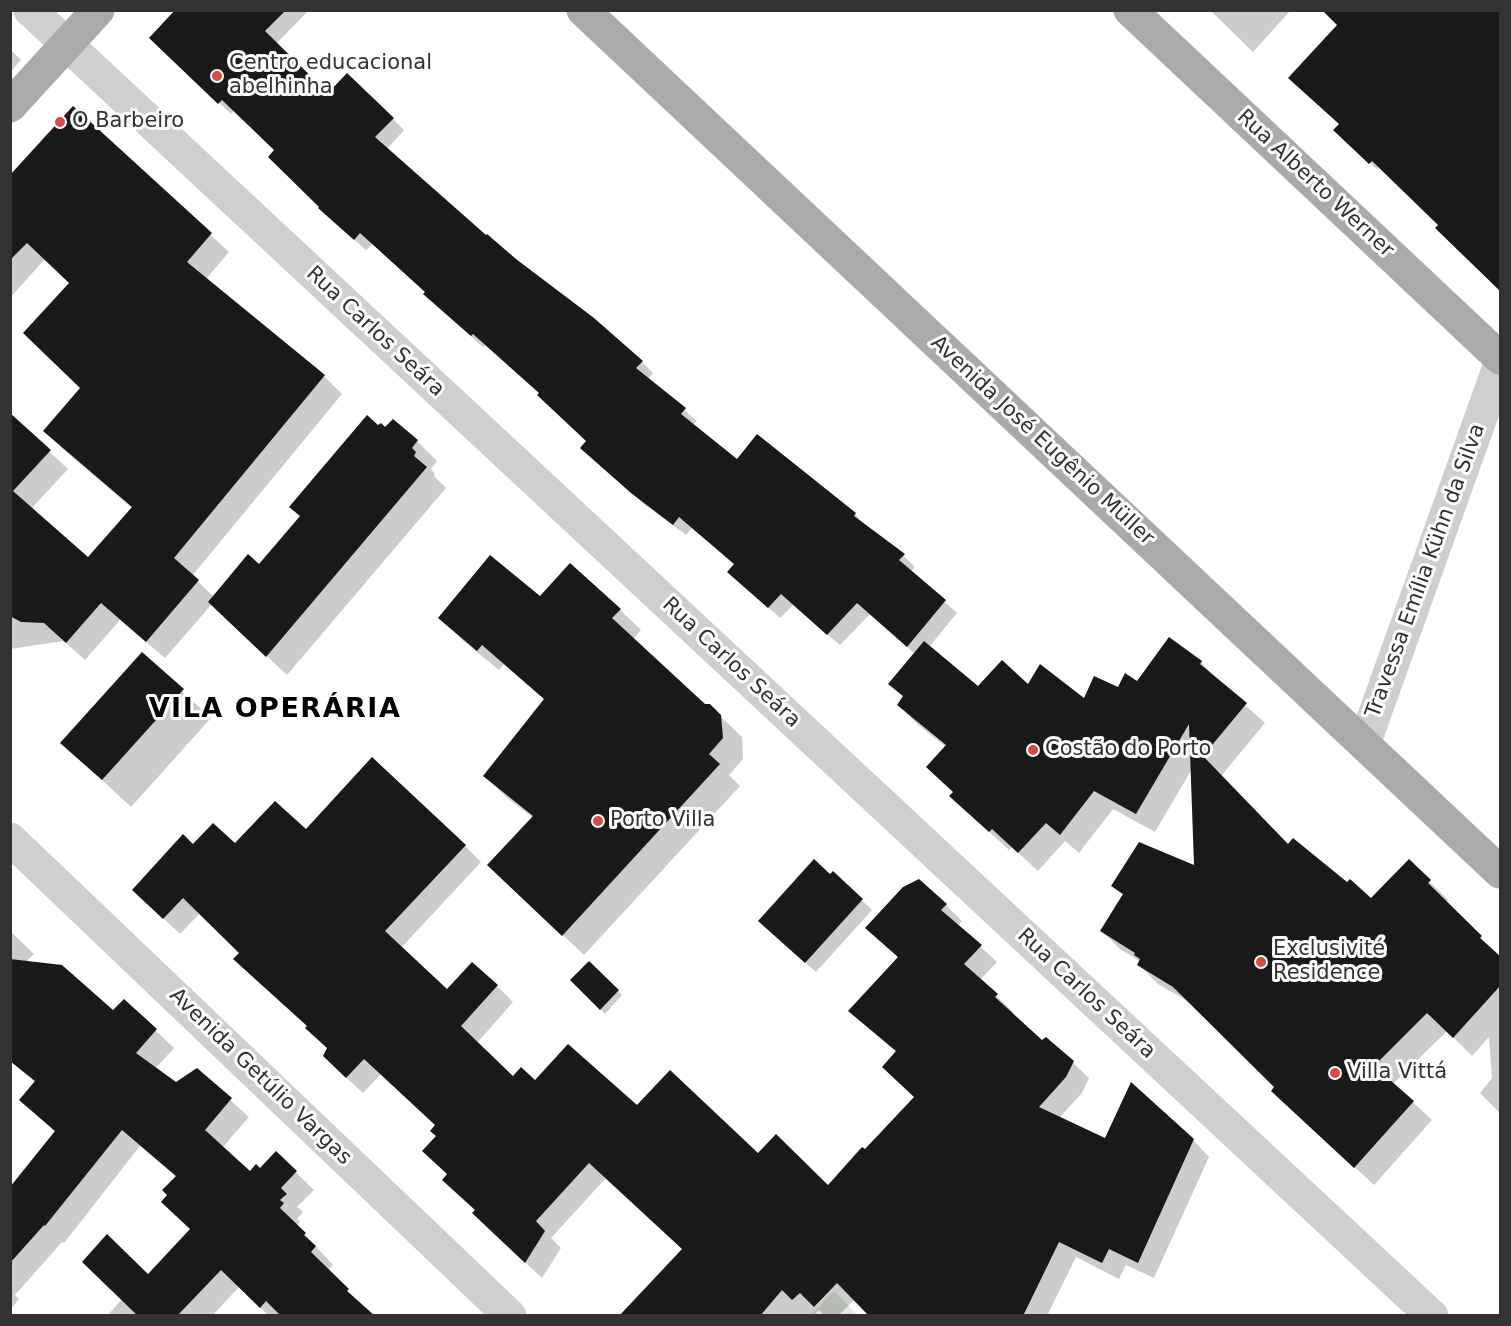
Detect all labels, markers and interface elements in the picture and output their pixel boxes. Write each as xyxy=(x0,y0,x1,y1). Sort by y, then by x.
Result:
place label: Centro educacional abelhinha xyxy=(229,51,432,101)
marker: Centro educacional abelhinha xyxy=(210,69,224,83)
street label: Rua Alberto Werner xyxy=(1231,105,1399,263)
place label: O Barbeiro xyxy=(72,109,184,135)
marker: O Barbeiro xyxy=(53,115,67,129)
street label: Rua Carlos Seára xyxy=(301,262,449,402)
street label: Avenida José Eugênio Müller xyxy=(925,331,1159,551)
street label: Travessa Emília Kühn da Silva xyxy=(1361,420,1491,722)
street label: Rua Carlos Seára xyxy=(657,593,805,733)
district label: VILA OPERÁRIA xyxy=(149,694,401,726)
place label: Costão do Porto xyxy=(1045,737,1211,763)
marker: Costão do Porto xyxy=(1026,743,1040,757)
place label: Porto Villa xyxy=(610,808,715,834)
marker: Porto Villa xyxy=(591,814,605,828)
street label: Rua Carlos Seára xyxy=(1012,924,1160,1064)
place label: Exclusivité Residence xyxy=(1273,937,1385,987)
marker: Exclusivité Residence xyxy=(1254,955,1268,969)
street label: Avenida Getúlio Vargas xyxy=(164,983,356,1171)
place label: Villa Vittá xyxy=(1347,1060,1447,1086)
marker: Villa Vittá xyxy=(1328,1066,1342,1080)

